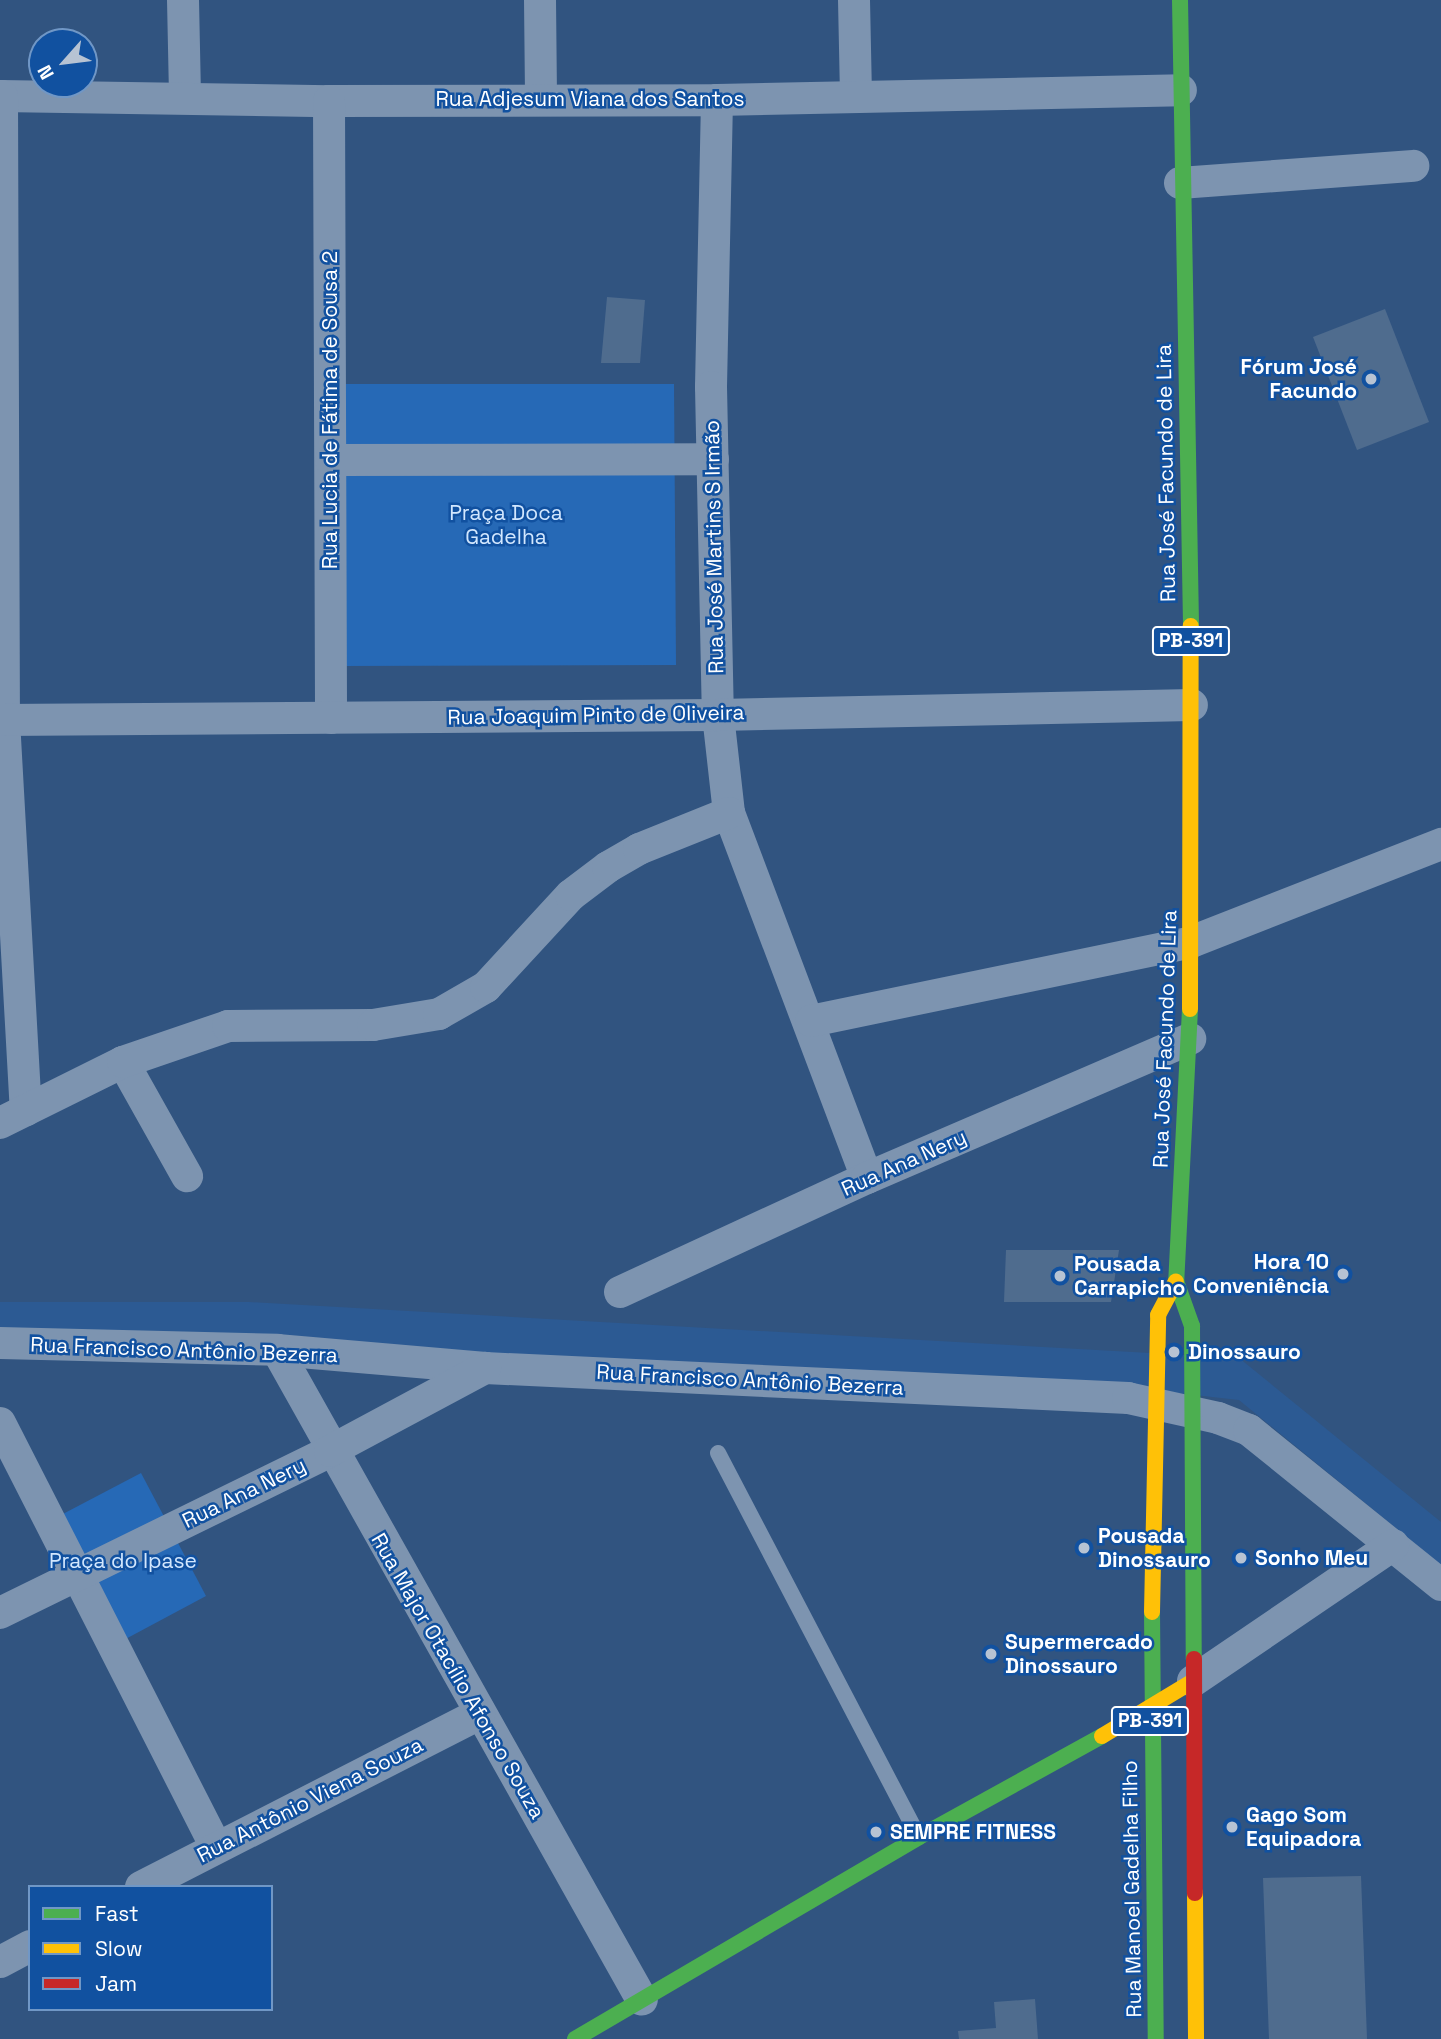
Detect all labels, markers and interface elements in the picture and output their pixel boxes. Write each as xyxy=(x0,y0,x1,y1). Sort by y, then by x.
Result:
north arrow xyxy=(28,28,98,98)
text: N xyxy=(32,61,60,84)
street label: Rua Adjesum Viana dos Santos xyxy=(435,86,745,112)
street label: Rua Lucia de Fátima de Sousa 2 xyxy=(317,251,343,569)
street label: Rua José Facundo de Lira xyxy=(1151,344,1181,602)
place label: Fórum José Facundo xyxy=(1241,354,1357,404)
marker: Fórum José Facundo xyxy=(1363,371,1379,387)
street label: Rua José Martins S Irmão xyxy=(699,420,729,674)
park label: Praça Doca Gadelha xyxy=(449,500,563,550)
road number: PB-391 xyxy=(1151,626,1231,656)
street label: Rua Joaquim Pinto de Oliveira xyxy=(447,700,745,730)
street label: Rua José Facundo de Lira xyxy=(1148,910,1182,1168)
street label: Rua Ana Nery xyxy=(838,1124,970,1202)
place label: Hora 10 Conveniência xyxy=(1193,1249,1329,1299)
place label: Pousada Carrapicho xyxy=(1074,1251,1185,1301)
marker: Hora 10 Conveniência xyxy=(1335,1266,1351,1282)
marker: Pousada Carrapicho xyxy=(1052,1268,1068,1284)
street label: Rua Francisco Antônio Bezerra xyxy=(30,1332,338,1368)
place label: Dinossauro xyxy=(1188,1339,1301,1365)
marker: Dinossauro xyxy=(1166,1344,1182,1360)
street label: Rua Francisco Antônio Bezerra xyxy=(596,1359,904,1401)
street label: Rua Ana Nery xyxy=(178,1452,310,1534)
place label: Pousada Dinossauro xyxy=(1098,1523,1211,1573)
street label: Rua Major Otacílio Afonso Souza xyxy=(366,1529,550,1823)
marker: Pousada Dinossauro xyxy=(1076,1540,1092,1556)
place label: Sonho Meu xyxy=(1255,1545,1368,1571)
park label: Praça do Ipase xyxy=(49,1548,197,1574)
marker: Sonho Meu xyxy=(1233,1550,1249,1566)
place label: Supermercado Dinossauro xyxy=(1005,1629,1153,1679)
marker: Supermercado Dinossauro xyxy=(983,1646,999,1662)
road number: PB-391 xyxy=(1110,1706,1190,1736)
street label: Rua Antônio Viena Souza xyxy=(193,1732,427,1868)
street label: Rua Manoel Gadelha Filho xyxy=(1117,1760,1147,2018)
place label: Gago Som Equipadora xyxy=(1246,1802,1361,1852)
place label: SEMPRE FITNESS xyxy=(890,1819,1056,1845)
marker: Gago Som Equipadora xyxy=(1224,1819,1240,1835)
marker: SEMPRE FITNESS xyxy=(868,1824,884,1840)
legend xyxy=(28,1885,273,2011)
text: Fast xyxy=(95,1900,139,1927)
text: Slow xyxy=(95,1935,143,1962)
text: Jam xyxy=(95,1970,137,1997)

